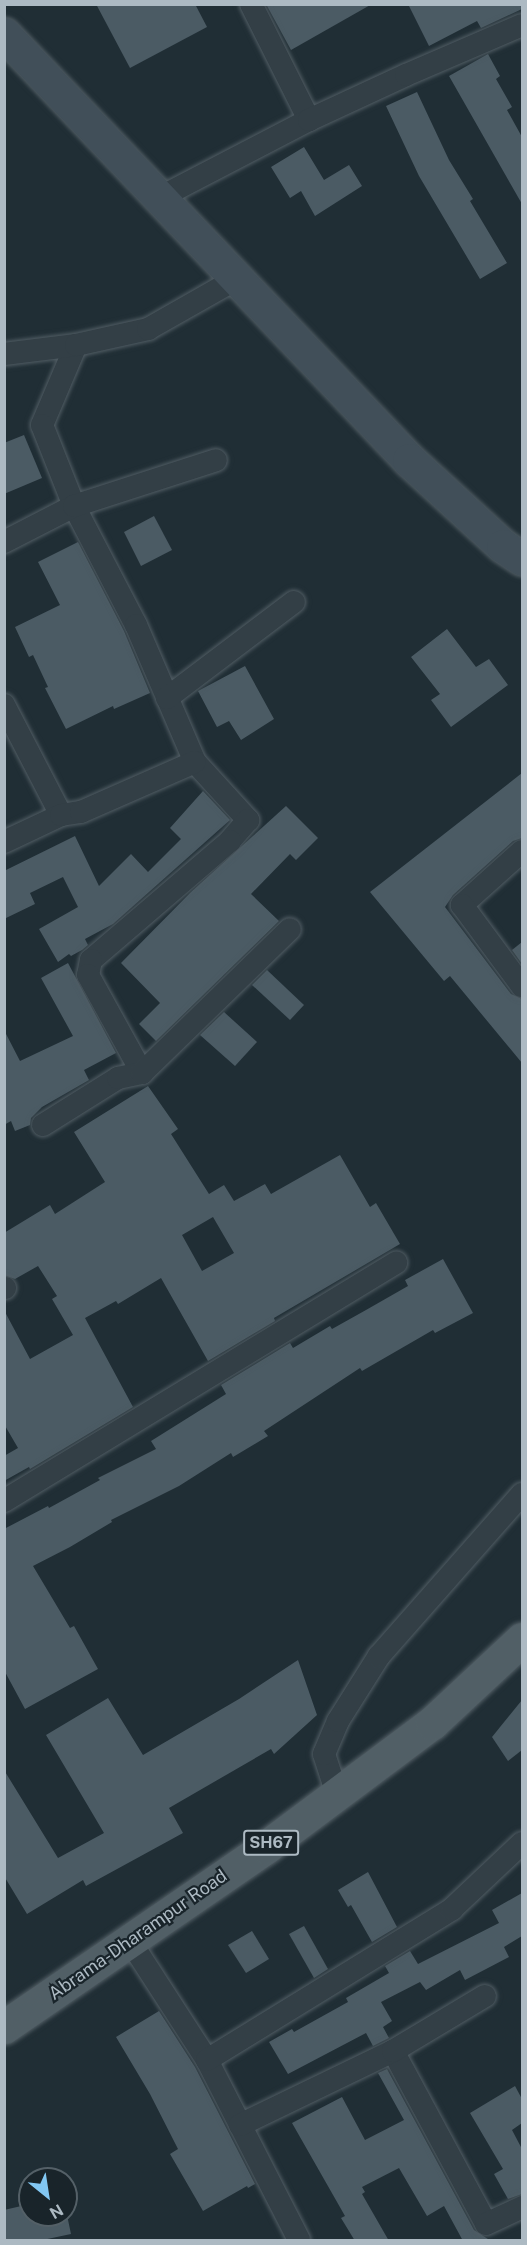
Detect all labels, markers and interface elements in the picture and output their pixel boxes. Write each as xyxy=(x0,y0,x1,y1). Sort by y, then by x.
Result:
road number: SH67 xyxy=(242,1830,300,1856)
street label: Abrama-Dharampur Road xyxy=(45,1865,231,2005)
north arrow xyxy=(18,2167,78,2227)
text: N xyxy=(46,2200,66,2223)

